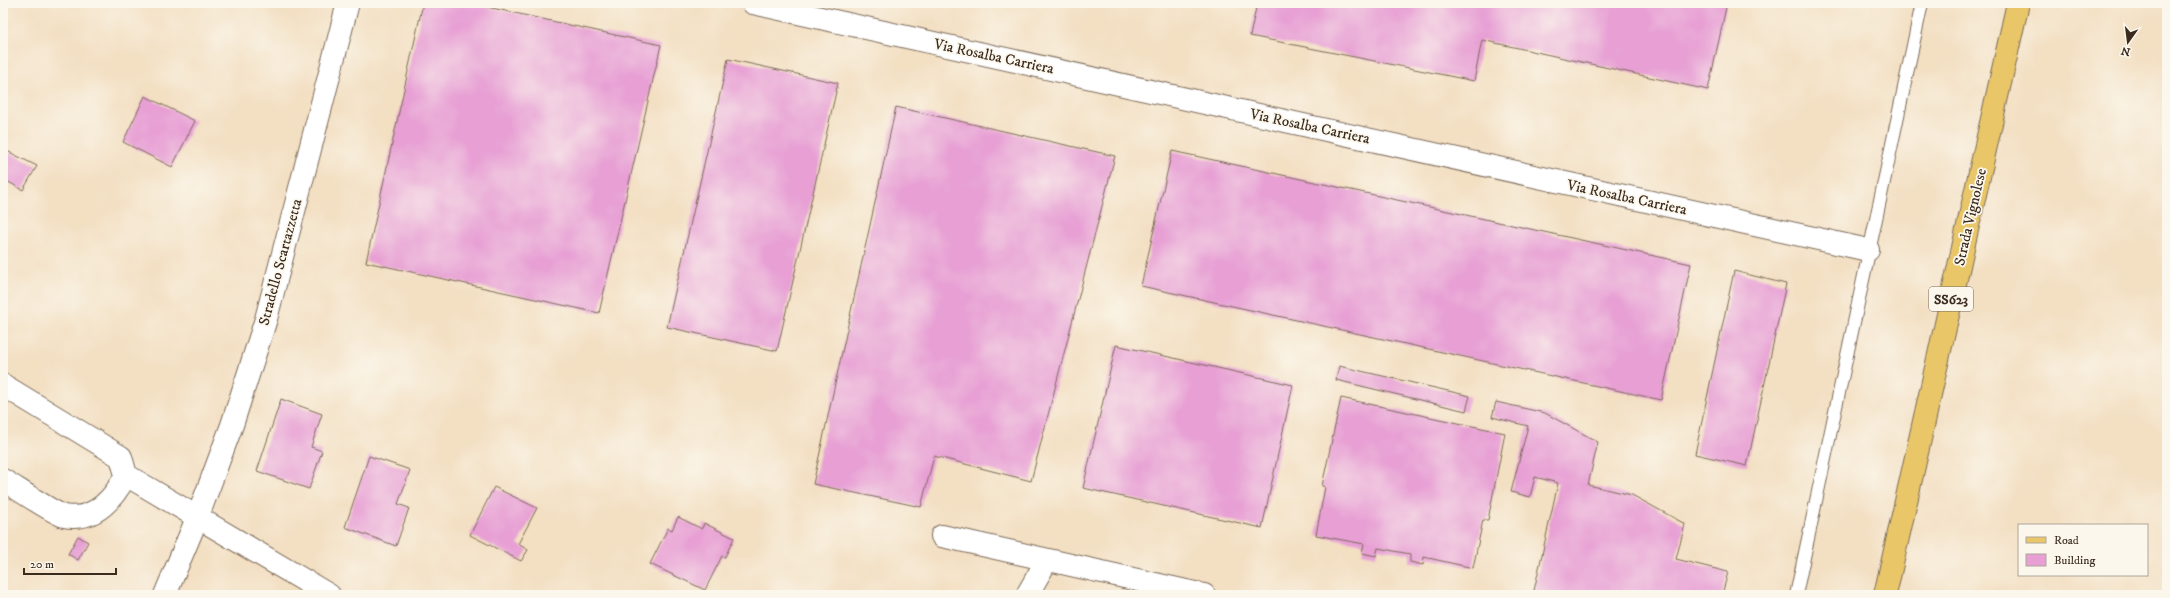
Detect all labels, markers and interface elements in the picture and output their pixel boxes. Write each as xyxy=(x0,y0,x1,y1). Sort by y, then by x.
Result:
north arrow xyxy=(2108,22,2148,62)
street label: Via Rosalba Carriera xyxy=(931,34,1056,79)
text: N xyxy=(2120,43,2132,59)
street label: Via Rosalba Carriera xyxy=(1247,104,1372,149)
street label: Strada Vignolese xyxy=(1950,167,1991,268)
street label: Via Rosalba Carriera xyxy=(1564,175,1689,220)
street label: Stradello Scartazzetta xyxy=(254,196,307,328)
road number: SS623 xyxy=(1929,287,1973,311)
legend xyxy=(2018,524,2148,576)
text: Road xyxy=(2054,533,2079,548)
scale bar xyxy=(24,550,116,576)
text: Building xyxy=(2054,553,2095,568)
text: 20 m xyxy=(30,557,54,572)

